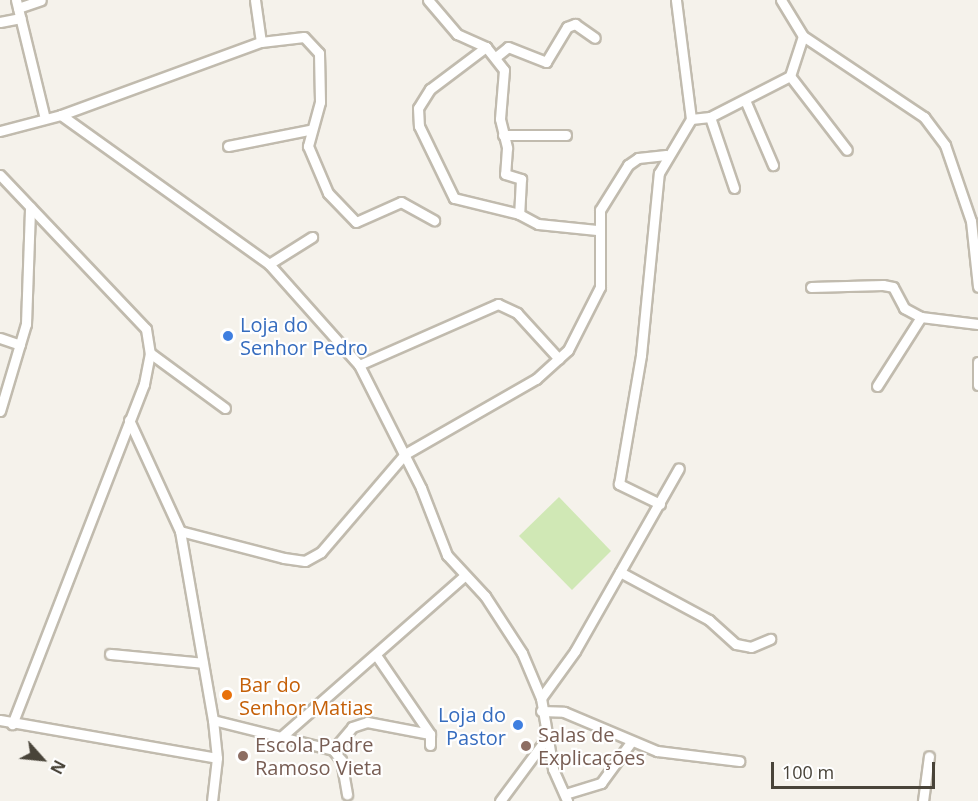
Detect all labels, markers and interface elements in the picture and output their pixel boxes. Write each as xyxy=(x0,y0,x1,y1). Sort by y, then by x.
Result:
place label: Loja do Senhor Pedro xyxy=(240,312,368,359)
marker: Loja do Senhor Pedro xyxy=(221,329,235,343)
place label: Bar do Senhor Matias xyxy=(239,672,373,719)
marker: Bar do Senhor Matias xyxy=(220,688,234,702)
place label: Loja do Pastor xyxy=(438,702,506,749)
marker: Loja do Pastor xyxy=(511,718,525,732)
place label: Salas de Explicações xyxy=(538,722,645,769)
north arrow xyxy=(12,729,72,789)
place label: Escola Padre Ramoso Vieta xyxy=(255,732,382,779)
marker: Salas de Explicações xyxy=(519,739,533,753)
marker: Escola Padre Ramoso Vieta xyxy=(236,749,250,763)
scale bar xyxy=(774,750,938,788)
text: N xyxy=(45,756,71,778)
text: 100 m xyxy=(782,760,834,784)

